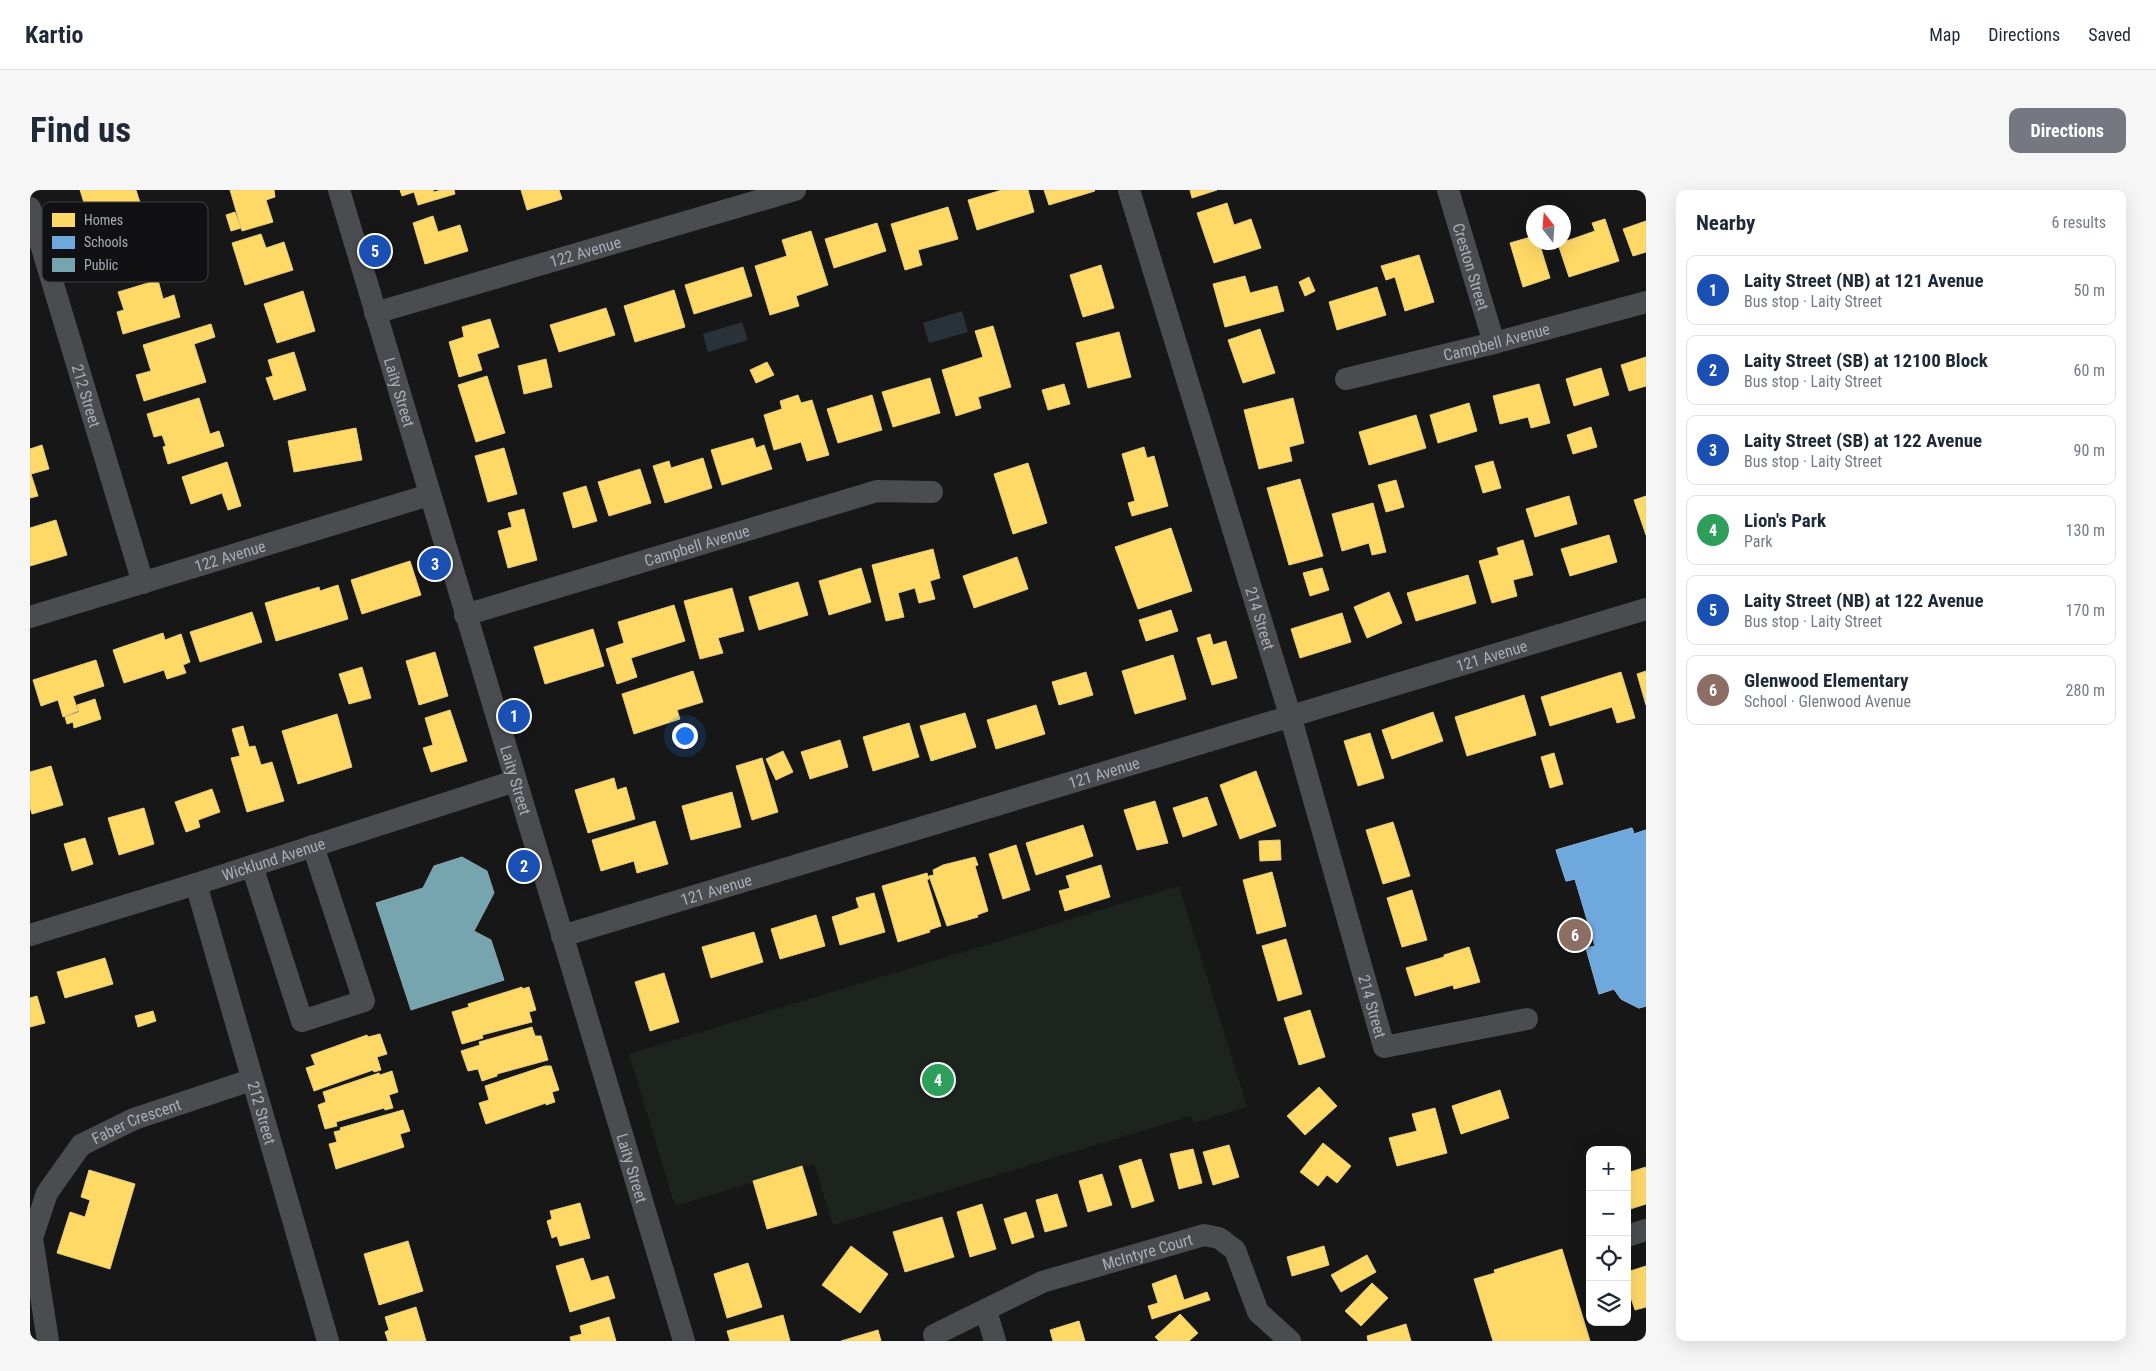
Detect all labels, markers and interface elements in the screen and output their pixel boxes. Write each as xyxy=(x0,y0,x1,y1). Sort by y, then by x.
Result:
text: Kartio xyxy=(25,21,83,49)
text: Map xyxy=(1929,24,1960,45)
text: Directions xyxy=(1988,24,2060,45)
text: Saved xyxy=(2088,24,2131,45)
button: Directions xyxy=(2009,108,2126,153)
text: Find us xyxy=(30,110,131,151)
legend xyxy=(42,202,208,282)
north arrow xyxy=(1526,205,1571,250)
text: Nearby xyxy=(1696,211,1755,235)
text: Homes xyxy=(84,212,123,228)
text: 6 results xyxy=(2051,213,2106,232)
street label: Creston Street xyxy=(1448,221,1493,313)
pin: 5 xyxy=(359,232,391,270)
street label: 122 Avenue xyxy=(547,232,623,271)
text: Schools xyxy=(84,234,128,250)
text: Public xyxy=(84,257,118,273)
text: Laity Street (NB) at 121 Avenue xyxy=(1744,269,1984,292)
text: 1 xyxy=(1709,281,1717,300)
text: 50 m xyxy=(2073,281,2105,300)
text: Bus stop · Laity Street xyxy=(1744,292,1882,311)
street label: Campbell Avenue xyxy=(1441,319,1552,365)
text: Laity Street (SB) at 12100 Block xyxy=(1744,349,1988,372)
street label: Laity Street xyxy=(380,355,419,430)
text: 2 xyxy=(1709,361,1717,380)
text: 60 m xyxy=(2073,361,2105,380)
street label: 212 Street xyxy=(68,362,105,430)
text: Bus stop · Laity Street xyxy=(1744,372,1882,391)
text: Laity Street (SB) at 122 Avenue xyxy=(1744,429,1982,452)
text: 3 xyxy=(1709,441,1717,460)
text: 90 m xyxy=(2073,441,2105,460)
text: Bus stop · Laity Street xyxy=(1744,452,1882,471)
text: Lion's Park xyxy=(1744,509,1826,532)
street label: Campbell Avenue xyxy=(642,521,752,571)
text: 4 xyxy=(1709,521,1717,540)
text: 130 m xyxy=(2066,521,2105,540)
text: Park xyxy=(1744,532,1773,551)
street label: 122 Avenue xyxy=(192,537,268,576)
pin: 3 xyxy=(419,545,451,583)
street label: 214 Street xyxy=(1241,585,1279,653)
text: Laity Street (NB) at 122 Avenue xyxy=(1744,589,1984,612)
text: 5 xyxy=(1709,601,1717,620)
text: 170 m xyxy=(2066,601,2105,620)
text: Bus stop · Laity Street xyxy=(1744,612,1882,631)
street label: 121 Avenue xyxy=(1454,636,1530,676)
text: Glenwood Elementary xyxy=(1744,669,1909,692)
text: 6 xyxy=(1709,681,1717,700)
text: 280 m xyxy=(2066,681,2105,700)
text: School · Glenwood Avenue xyxy=(1744,692,1911,711)
pin: 1 xyxy=(498,697,530,735)
your location xyxy=(672,723,698,749)
street label: Laity Street xyxy=(496,743,535,817)
street label: 121 Avenue xyxy=(1066,753,1142,793)
street label: Wicklund Avenue xyxy=(220,834,328,885)
pin: 2 xyxy=(508,847,540,885)
street label: 121 Avenue xyxy=(678,870,754,910)
pin: 6 xyxy=(1559,916,1591,954)
street label: 214 Street xyxy=(1354,973,1390,1041)
pin: 4 xyxy=(922,1061,954,1099)
street label: 212 Street xyxy=(243,1079,280,1147)
street label: Faber Crescent xyxy=(89,1095,184,1148)
street label: Laity Street xyxy=(612,1131,651,1205)
map controls xyxy=(1586,1146,1631,1326)
button: + xyxy=(1586,1146,1631,1191)
button: − xyxy=(1586,1191,1631,1236)
street label: McIntyre Court xyxy=(1100,1230,1195,1274)
button: locate xyxy=(1586,1236,1631,1281)
button: layers xyxy=(1586,1281,1631,1326)

